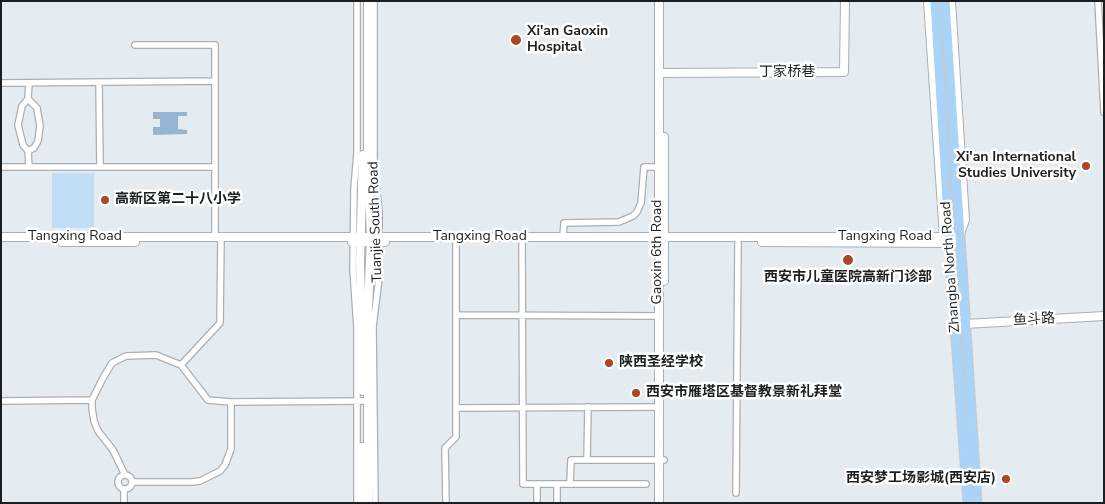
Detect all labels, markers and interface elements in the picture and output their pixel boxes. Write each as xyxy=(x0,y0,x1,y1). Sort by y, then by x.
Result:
place label: Xi'an Gaoxin Hospital xyxy=(527,24,608,56)
marker: Xi'an Gaoxin Hospital xyxy=(509,33,523,47)
street label: 丁家桥巷 xyxy=(759,65,815,81)
place label: Xi'an International Studies University xyxy=(956,150,1076,182)
marker: Xi'an International Studies University xyxy=(1080,160,1092,172)
street label: Tuanjie South Road xyxy=(365,161,387,283)
place label: 高新区第二十八小学 xyxy=(115,192,241,208)
marker: 高新区第二十八小学 xyxy=(99,194,111,206)
street label: Gaoxin 6th Road xyxy=(650,200,666,304)
street label: Zhangba North Road xyxy=(938,201,964,333)
street label: Tangxing Road xyxy=(28,229,122,245)
street label: Tangxing Road xyxy=(433,229,527,245)
street label: Tangxing Road xyxy=(838,229,932,245)
marker: 西安市儿童医院高新门诊部 xyxy=(841,253,855,267)
place label: 西安市儿童医院高新门诊部 xyxy=(764,270,932,286)
street label: 鱼斗路 xyxy=(1013,311,1055,329)
place label: 陕西圣经学校 xyxy=(619,355,703,371)
marker: 陕西圣经学校 xyxy=(603,357,615,369)
place label: 西安市雁塔区基督教景新礼拜堂 xyxy=(646,385,842,401)
marker: 西安市雁塔区基督教景新礼拜堂 xyxy=(630,387,642,399)
place label: 西安梦工场影城(西安店) xyxy=(846,471,996,487)
marker: 西安梦工场影城(西安店) xyxy=(1000,473,1012,485)

